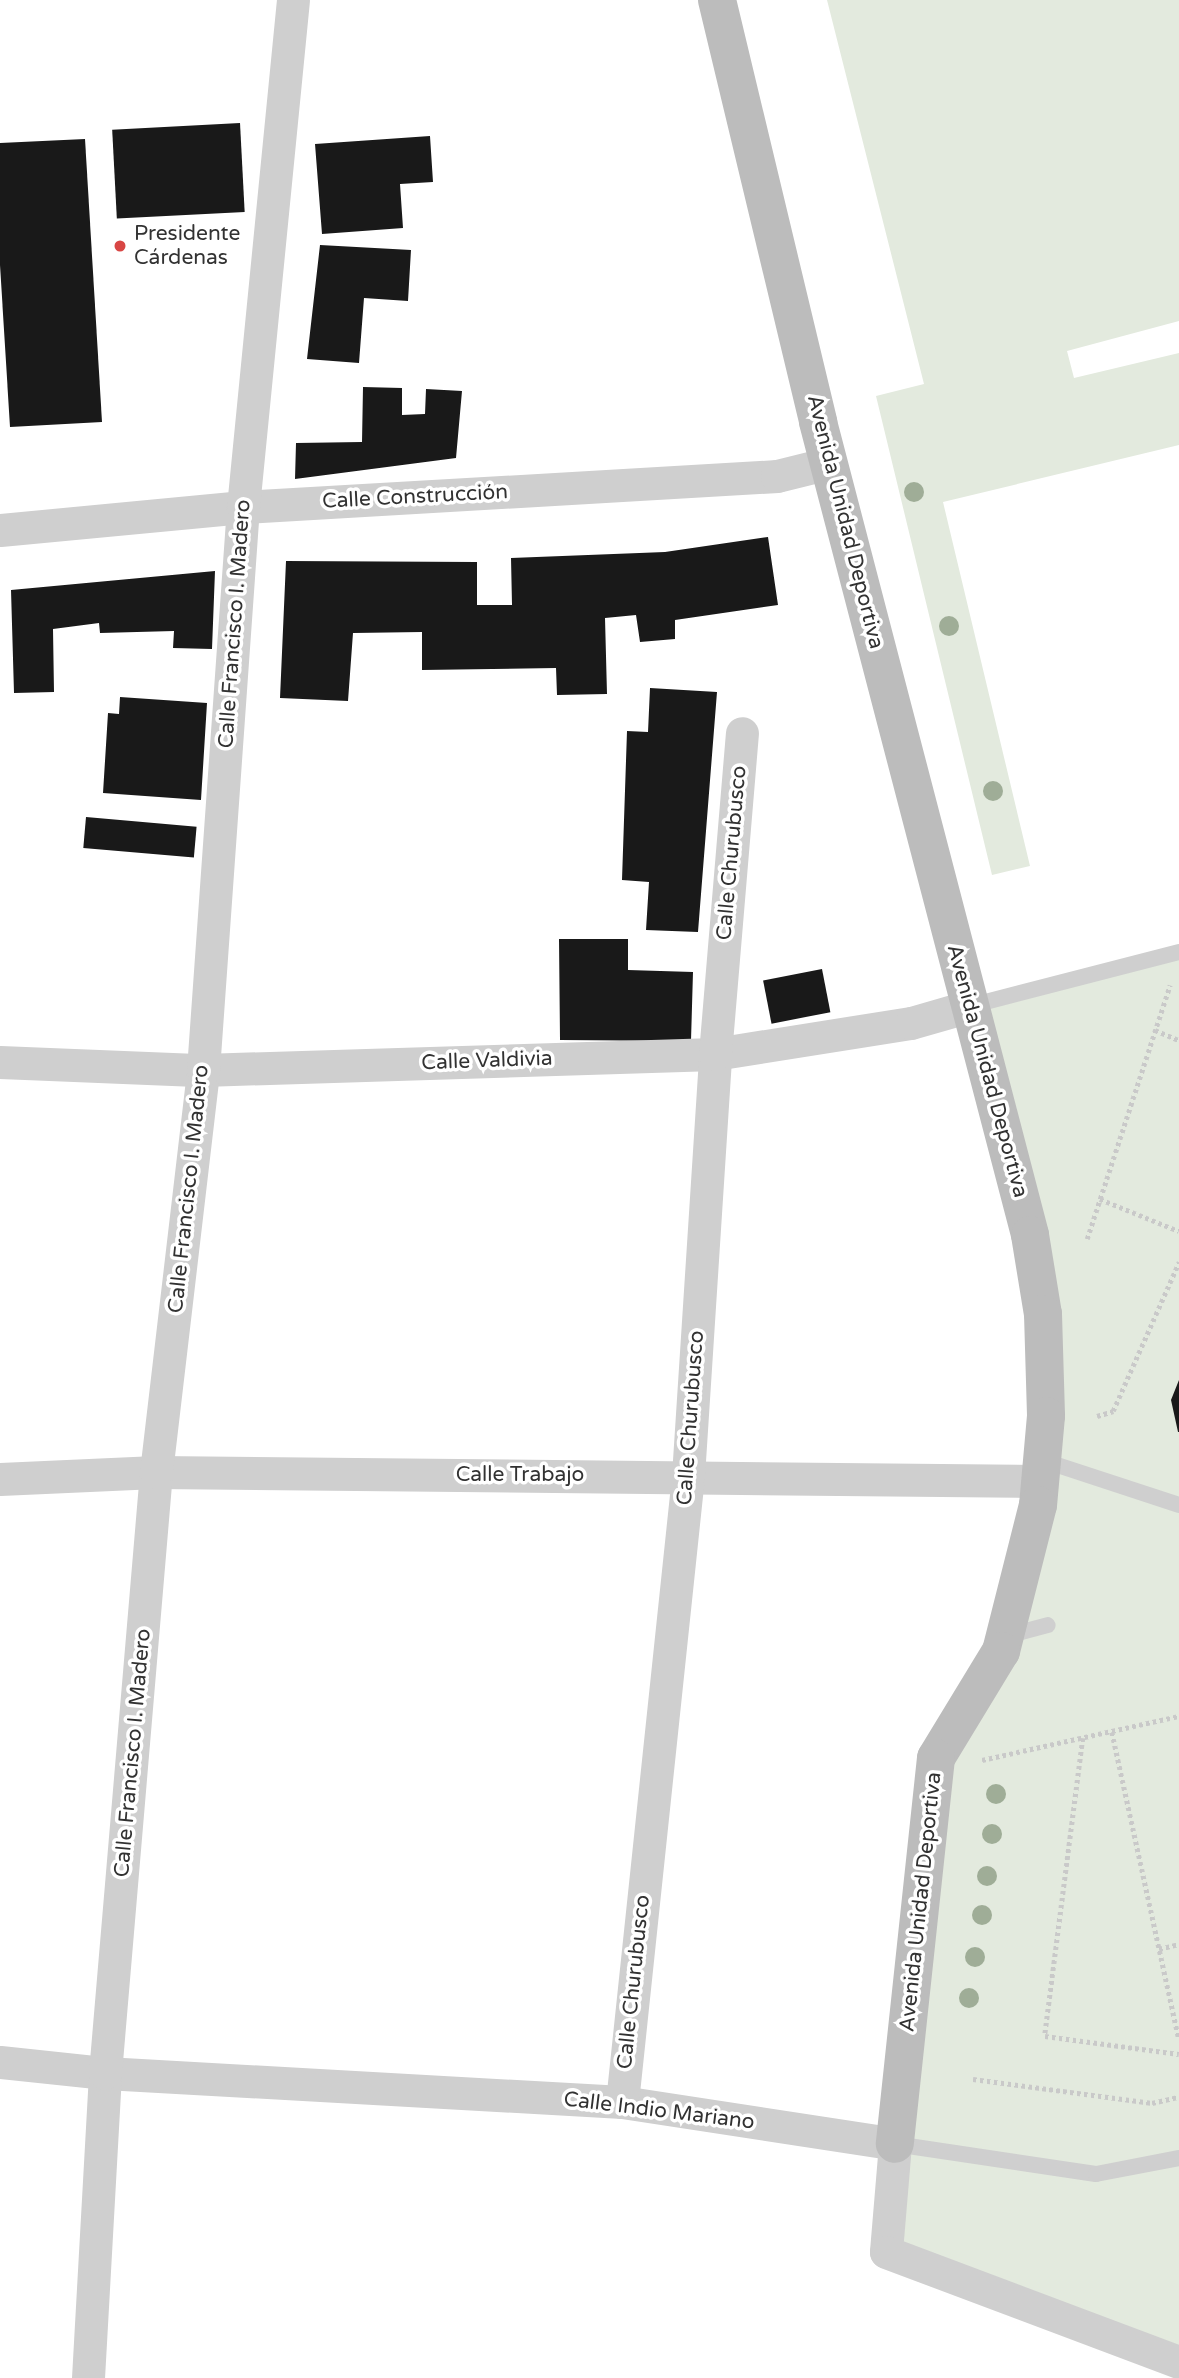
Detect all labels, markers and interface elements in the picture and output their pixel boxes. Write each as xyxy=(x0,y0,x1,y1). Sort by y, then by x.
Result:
place label: Presidente Cárdenas xyxy=(134,221,240,271)
marker: Presidente Cárdenas xyxy=(112,238,128,254)
street label: Avenida Unidad Deportiva xyxy=(801,392,889,652)
street label: Calle Construcción xyxy=(321,480,509,514)
street label: Calle Francisco I. Madero xyxy=(214,499,256,749)
street label: Calle Churubusco xyxy=(712,765,752,941)
street label: Avenida Unidad Deportiva xyxy=(941,942,1033,1200)
street label: Calle Valdivia xyxy=(421,1046,553,1076)
street label: Calle Francisco I. Madero xyxy=(163,1064,215,1314)
street label: Calle Churubusco xyxy=(672,1330,710,1506)
street label: Calle Trabajo xyxy=(456,1462,584,1488)
street label: Calle Francisco I. Madero xyxy=(110,1628,156,1878)
street label: Avenida Unidad Deportiva xyxy=(895,1771,947,2033)
street label: Calle Churubusco xyxy=(612,1894,656,2070)
street label: Calle Indio Mariano xyxy=(562,2087,756,2135)

